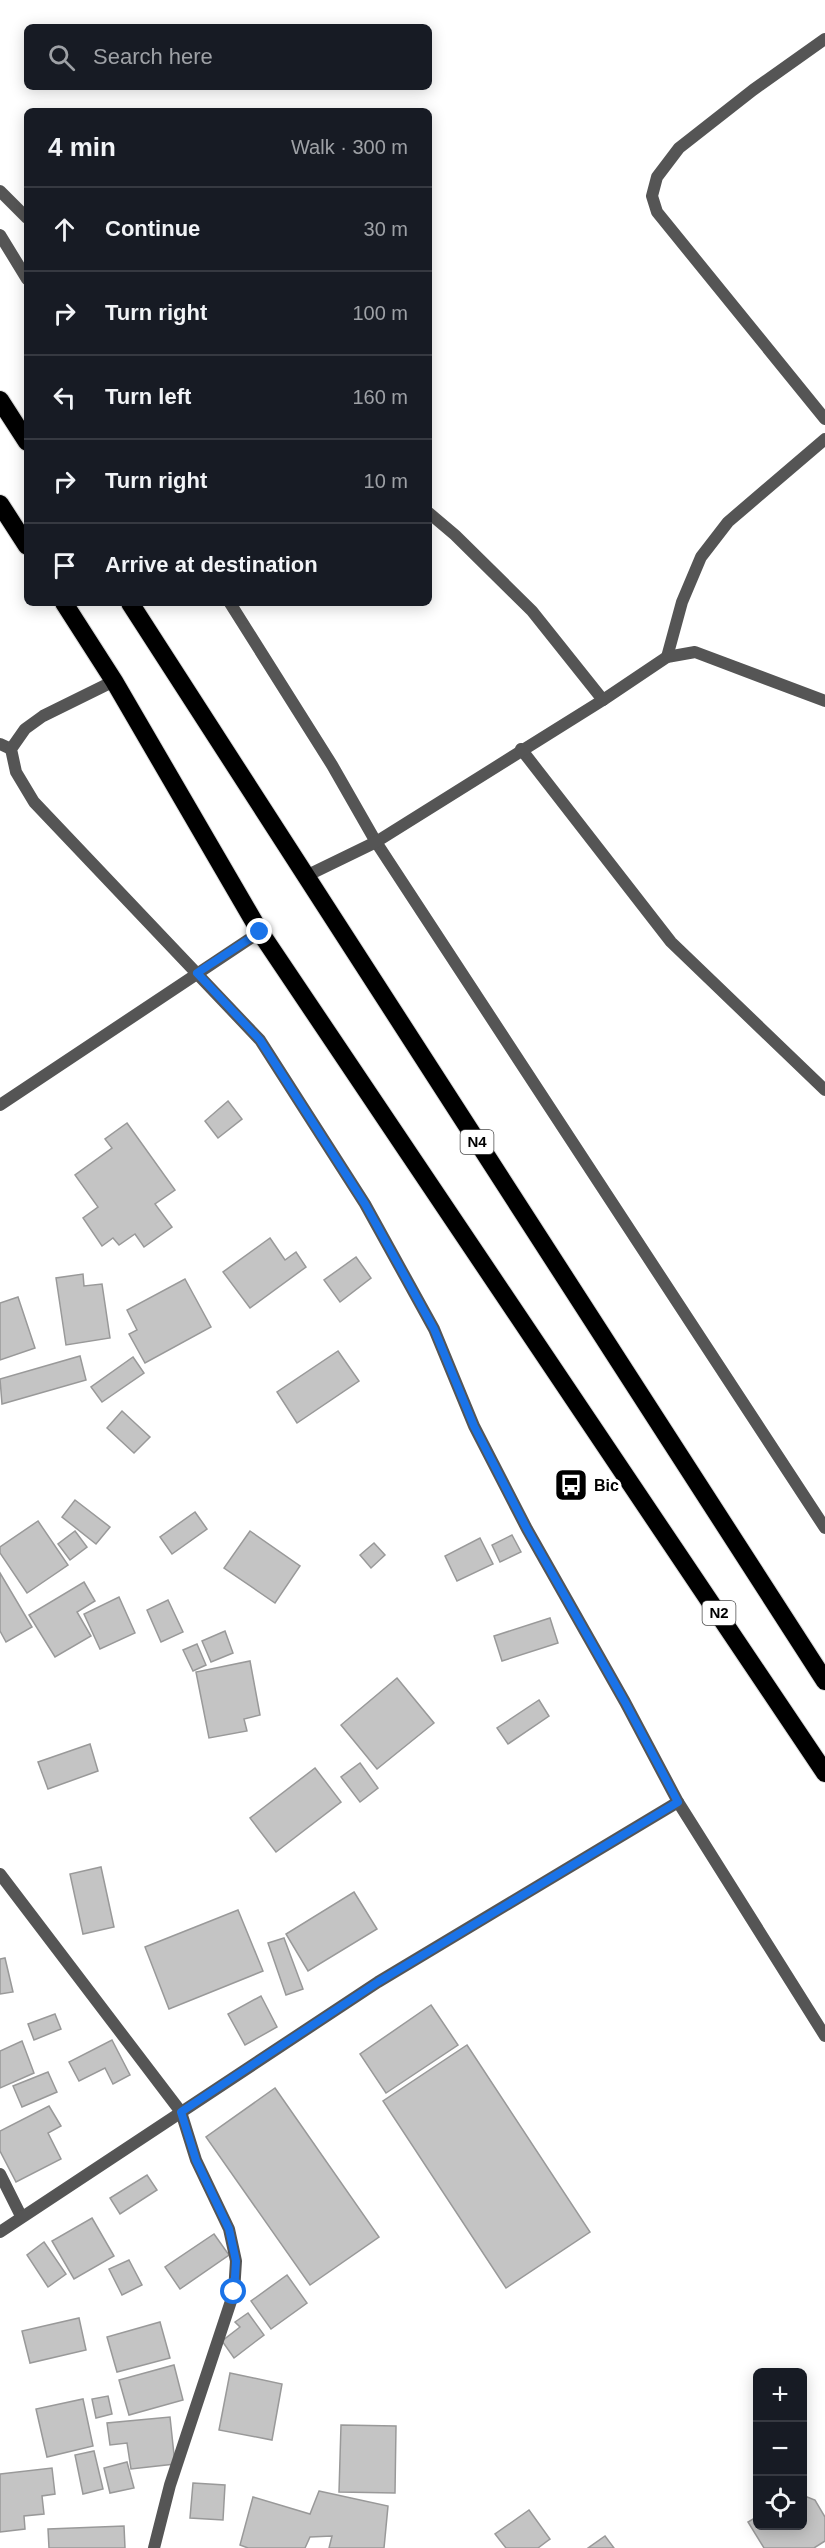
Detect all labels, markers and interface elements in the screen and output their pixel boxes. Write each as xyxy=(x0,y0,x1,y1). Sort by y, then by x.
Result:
search box xyxy=(24,24,432,90)
icon: search xyxy=(45,41,78,74)
text: Search here xyxy=(93,44,213,69)
text: 4 min xyxy=(48,132,116,162)
text: Walk · 300 m xyxy=(291,136,408,158)
icon: ahead xyxy=(48,213,81,246)
text: Continue xyxy=(105,216,200,241)
text: 30 m xyxy=(364,218,408,240)
icon: right xyxy=(48,297,81,330)
text: Turn right xyxy=(105,300,207,325)
text: 100 m xyxy=(352,302,408,324)
icon: left xyxy=(48,381,81,414)
text: Turn left xyxy=(105,384,191,409)
text: 160 m xyxy=(352,386,408,408)
icon: right xyxy=(48,465,81,498)
text: Turn right xyxy=(105,468,207,493)
text: 10 m xyxy=(364,470,408,492)
icon: arrive xyxy=(48,549,81,582)
text: Arrive at destination xyxy=(105,552,318,577)
route end xyxy=(246,918,272,944)
road number: N4 xyxy=(460,1130,494,1154)
bus stop icon: Bic xyxy=(553,1467,589,1503)
place label: Bic xyxy=(594,1477,619,1494)
road number: N2 xyxy=(702,1601,736,1625)
route start xyxy=(220,2278,246,2304)
map controls xyxy=(753,2368,807,2530)
button: + xyxy=(753,2368,807,2422)
button: − xyxy=(753,2422,807,2476)
button: locate xyxy=(753,2476,807,2530)

